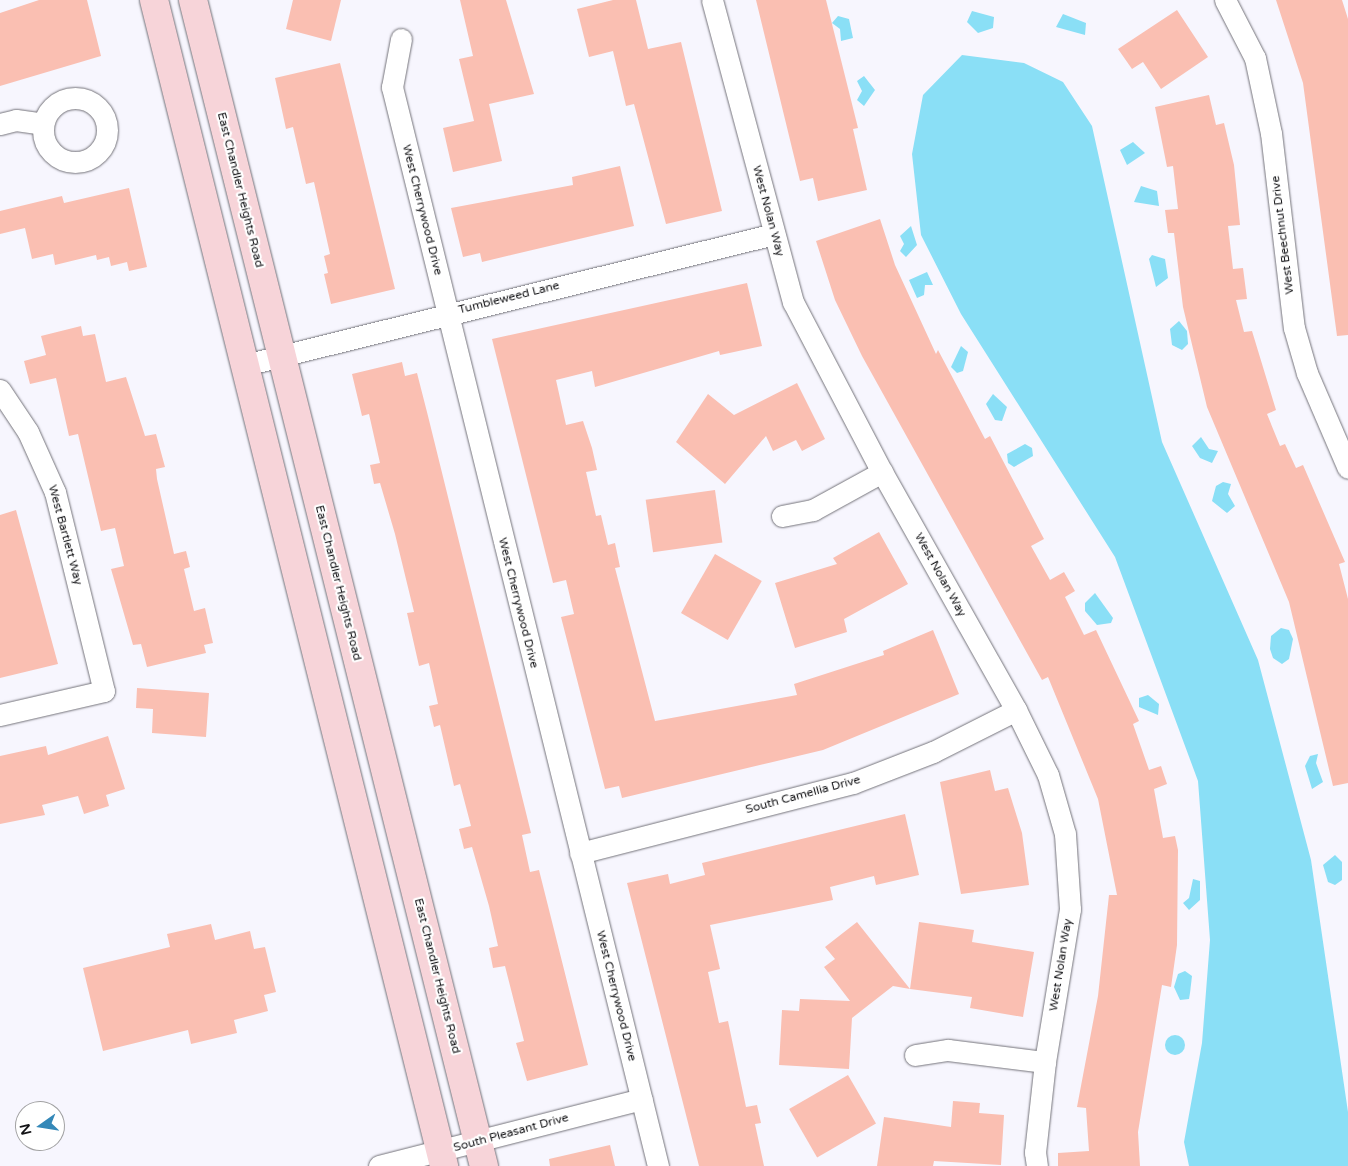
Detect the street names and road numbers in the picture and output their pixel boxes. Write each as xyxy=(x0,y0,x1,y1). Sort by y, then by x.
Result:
street label: East Chandler Heights Road xyxy=(214,111,266,269)
street label: West Cherrywood Drive xyxy=(399,143,445,277)
street label: West Nolan Way xyxy=(749,164,787,258)
street label: West Beechnut Drive xyxy=(1269,175,1297,295)
street label: Tumbleweed Lane xyxy=(457,278,561,318)
street label: West Bartlett Way xyxy=(45,483,85,587)
street label: East Chandler Heights Road xyxy=(312,504,364,662)
street label: West Nolan Way xyxy=(911,531,969,619)
street label: West Cherrywood Drive xyxy=(495,536,541,670)
street label: South Camellia Drive xyxy=(744,773,862,817)
street label: East Chandler Heights Road xyxy=(411,897,463,1055)
street label: West Nolan Way xyxy=(1047,918,1075,1012)
street label: West Cherrywood Drive xyxy=(593,929,639,1063)
street label: South Pleasant Drive xyxy=(452,1111,570,1155)

